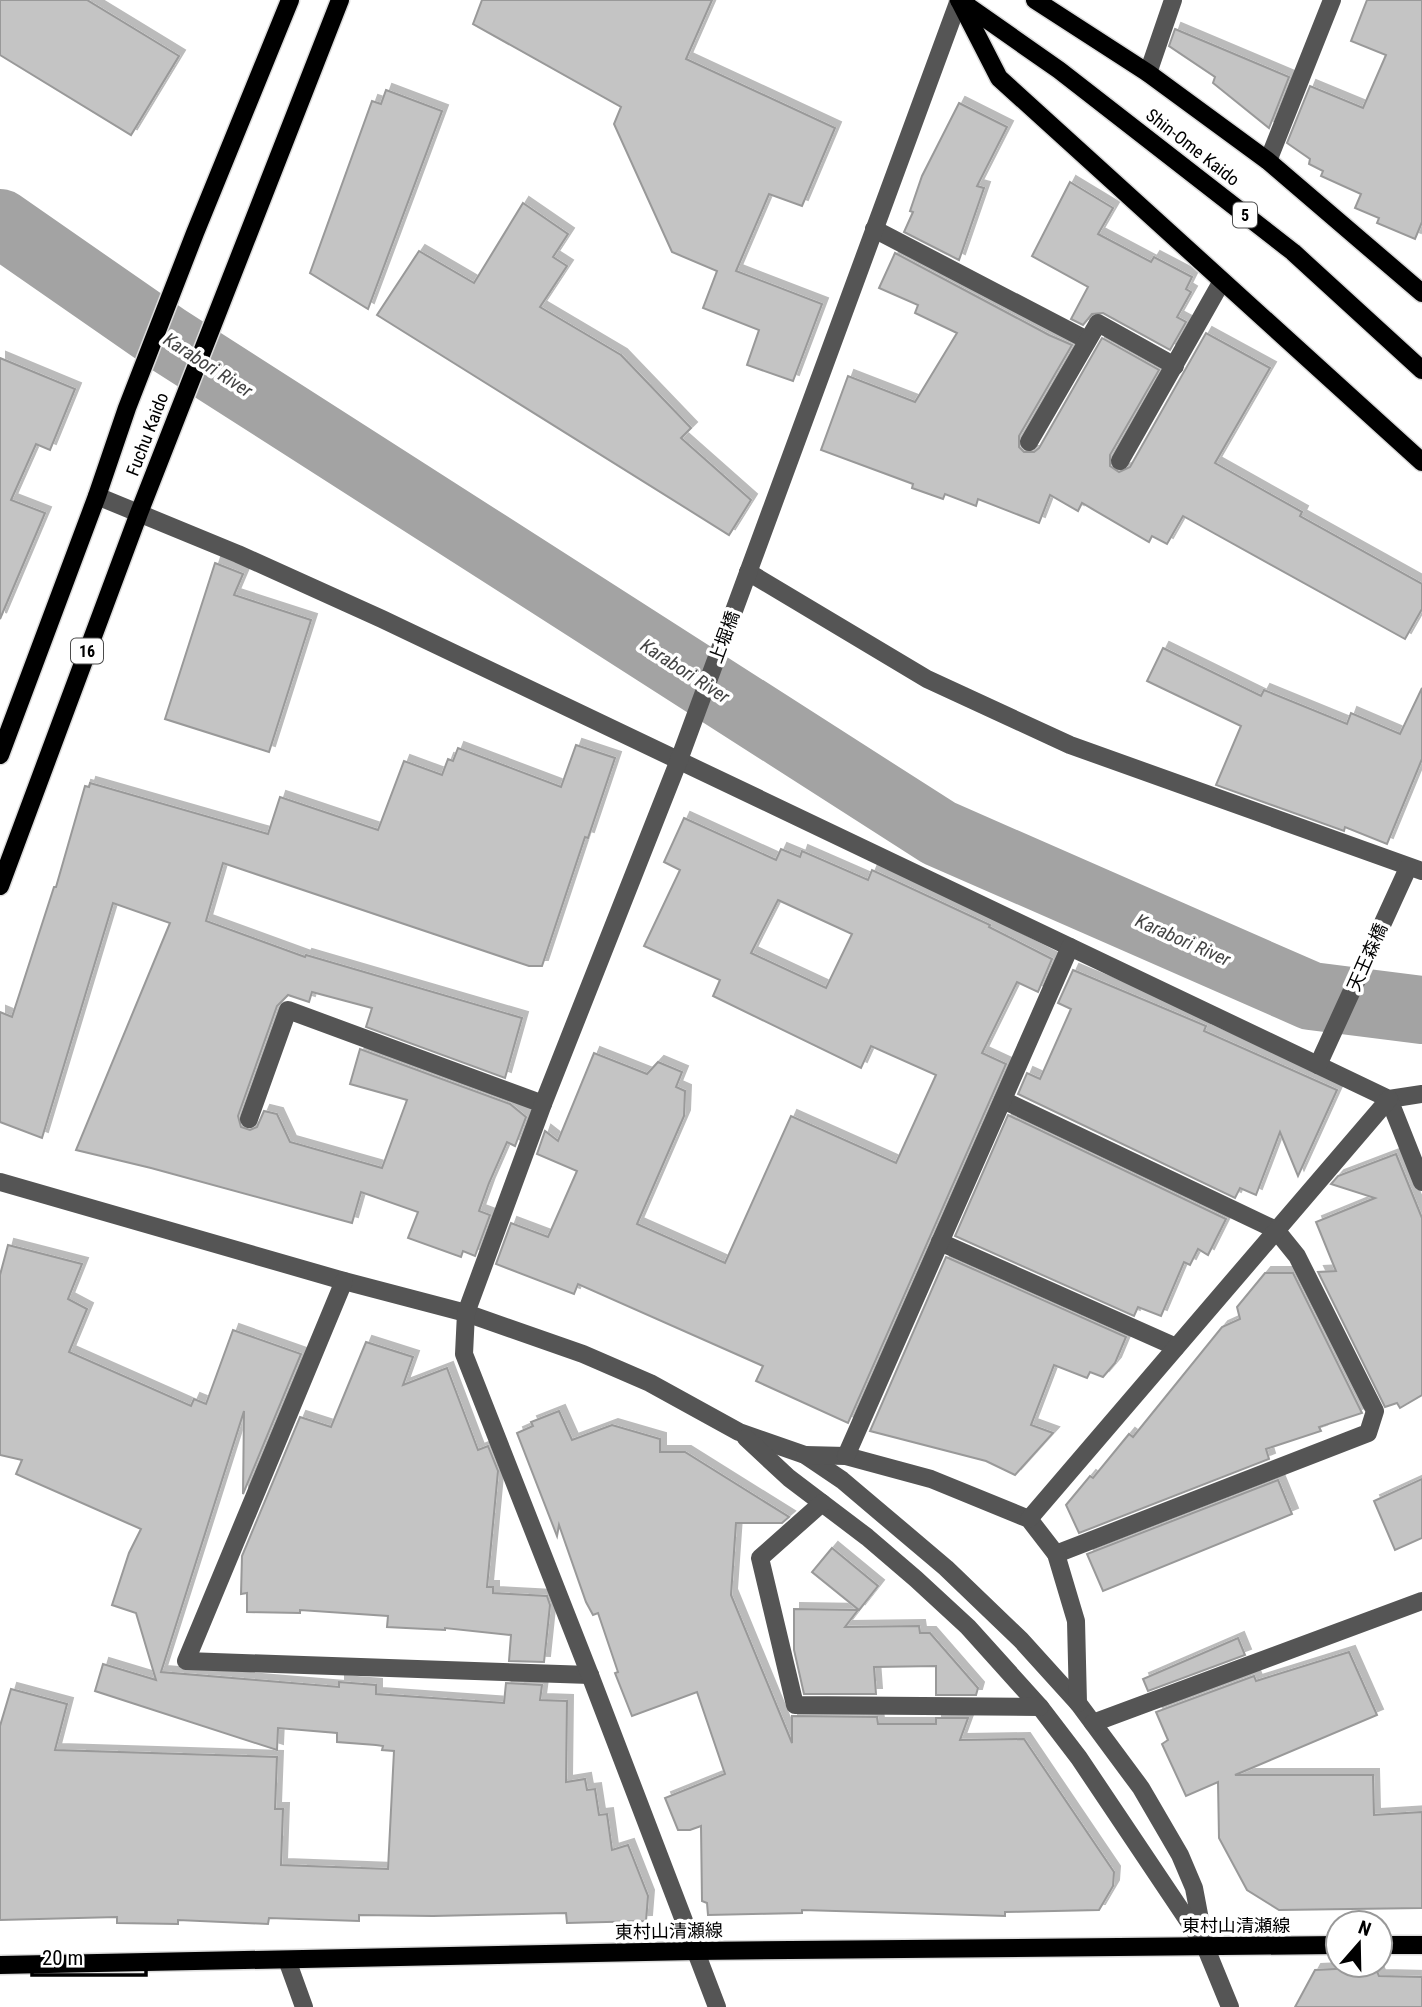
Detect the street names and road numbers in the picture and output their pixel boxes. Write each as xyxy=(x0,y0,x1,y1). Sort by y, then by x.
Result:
street label: Shin-Ome Kaido xyxy=(1142,104,1244,190)
road number: 5 xyxy=(1233,202,1257,228)
street label: Fuchu Kaido xyxy=(122,389,172,479)
street label: 上堀橋 xyxy=(705,608,743,666)
road number: 16 xyxy=(71,638,103,664)
street label: 天王森橋 xyxy=(1343,920,1391,994)
street label: 東村山清瀬線 xyxy=(1182,1915,1290,1936)
street label: 東村山清瀬線 xyxy=(615,1920,723,1942)

